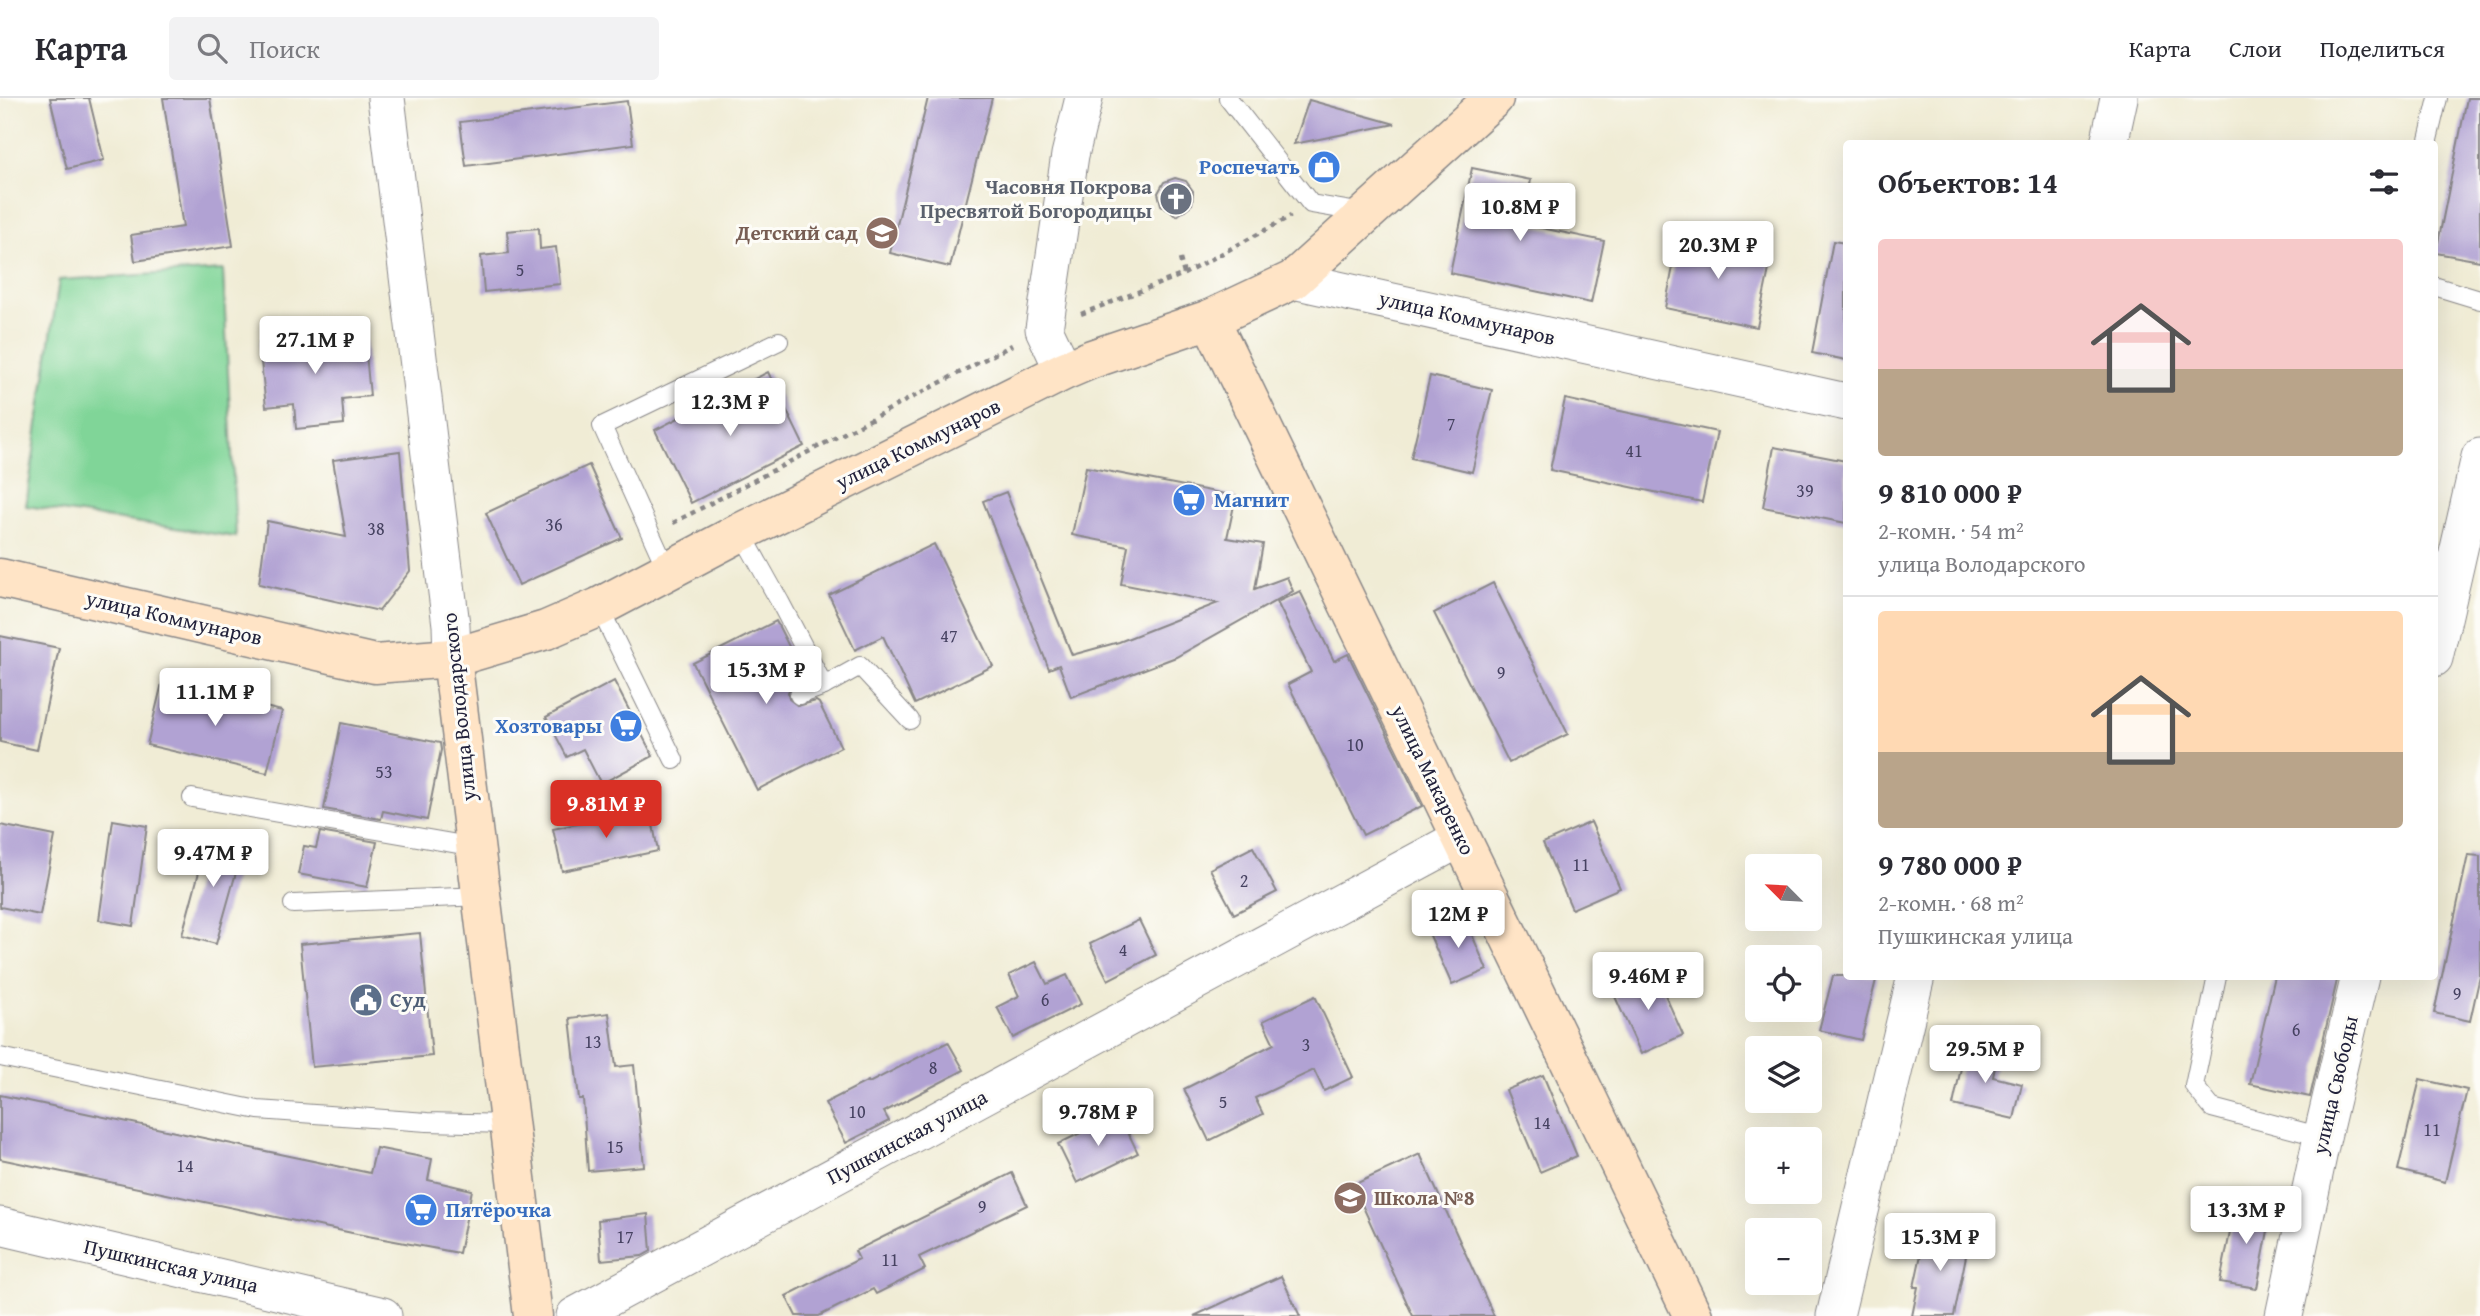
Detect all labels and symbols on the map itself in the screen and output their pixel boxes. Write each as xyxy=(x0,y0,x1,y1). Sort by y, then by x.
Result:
shop icon: Роспечать xyxy=(1305,148,1343,186)
place label: Роспечать xyxy=(1199,151,1300,182)
place label: Часовня Покрова Пресвятой Богородицы xyxy=(920,171,1152,226)
church icon: Часовня Покрова Пресвятой Богородицы xyxy=(1157,180,1195,218)
pin: 10.8M ₽ xyxy=(1455,184,1585,243)
school or university icon: Детский сад xyxy=(863,214,901,252)
place label: Детский сад xyxy=(735,217,858,248)
pin: 20.3M ₽ xyxy=(1653,222,1783,281)
house number: 5 xyxy=(516,256,524,283)
street label: улица Коммунаров xyxy=(1375,282,1558,353)
pin: 27.1M ₽ xyxy=(250,316,380,376)
pin: 12.3M ₽ xyxy=(665,378,795,438)
street label: улица Коммунаров xyxy=(829,390,1006,497)
house number: 7 xyxy=(1447,410,1455,437)
house number: 41 xyxy=(1625,437,1643,464)
house number: 39 xyxy=(1796,477,1814,504)
supermarket icon: Магнит xyxy=(1170,481,1208,519)
place label: Магнит xyxy=(1214,484,1290,515)
house number: 36 xyxy=(545,511,563,538)
house number: 38 xyxy=(367,515,385,542)
street label: улица Коммунаров xyxy=(82,582,265,653)
street label: улица Володарского xyxy=(433,611,484,804)
house number: 47 xyxy=(940,622,958,649)
pin: 15.3M ₽ xyxy=(701,646,831,706)
house number: 9 xyxy=(1497,659,1505,686)
pin: 11.1M ₽ xyxy=(150,668,280,728)
street label: улица Макаренко xyxy=(1383,698,1483,860)
supermarket icon: Хозтовары xyxy=(607,707,645,745)
place label: Хозтовары xyxy=(495,710,602,741)
house number: 10 xyxy=(1346,731,1364,758)
house number: 53 xyxy=(375,758,393,785)
pin: 9.81M ₽ xyxy=(541,780,671,840)
pin: 9.47M ₽ xyxy=(148,830,278,889)
house number: 11 xyxy=(1572,851,1590,878)
north arrow xyxy=(1745,854,1822,931)
house number: 2 xyxy=(1240,867,1248,894)
pin: 12M ₽ xyxy=(1409,890,1507,950)
house number: 4 xyxy=(1119,936,1127,963)
pin: 9.46M ₽ xyxy=(1583,953,1713,1012)
house number: 9 xyxy=(2453,980,2461,1007)
public building icon: Суд xyxy=(347,981,385,1019)
place label: Суд xyxy=(390,984,426,1015)
house number: 6 xyxy=(1041,986,1049,1013)
street label: улица Свободы xyxy=(2303,1012,2366,1158)
house number: 6 xyxy=(2292,1016,2300,1043)
pin: 29.5M ₽ xyxy=(1920,1026,2050,1085)
house number: 13 xyxy=(584,1028,602,1055)
house number: 3 xyxy=(1302,1031,1310,1058)
house number: 8 xyxy=(929,1054,937,1081)
street label: Пушкинская улица xyxy=(821,1081,993,1192)
pin: 9.78M ₽ xyxy=(1033,1088,1163,1148)
house number: 5 xyxy=(1219,1088,1227,1115)
house number: 10 xyxy=(848,1098,866,1125)
house number: 14 xyxy=(1533,1109,1551,1136)
house number: 11 xyxy=(2423,1116,2441,1143)
house number: 15 xyxy=(606,1133,624,1160)
house number: 14 xyxy=(176,1152,194,1179)
school or university icon: Школа №8 xyxy=(1331,1179,1369,1217)
place label: Школа №8 xyxy=(1374,1182,1475,1213)
pin: 13.3M ₽ xyxy=(2181,1186,2311,1246)
supermarket icon: Пятёрочка xyxy=(402,1191,440,1229)
house number: 9 xyxy=(978,1193,986,1220)
place label: Пятёрочка xyxy=(446,1194,552,1225)
pin: 15.3M ₽ xyxy=(1875,1214,2005,1273)
house number: 17 xyxy=(616,1223,634,1250)
street label: Пушкинская улица xyxy=(81,1230,261,1301)
house number: 11 xyxy=(881,1246,899,1273)

